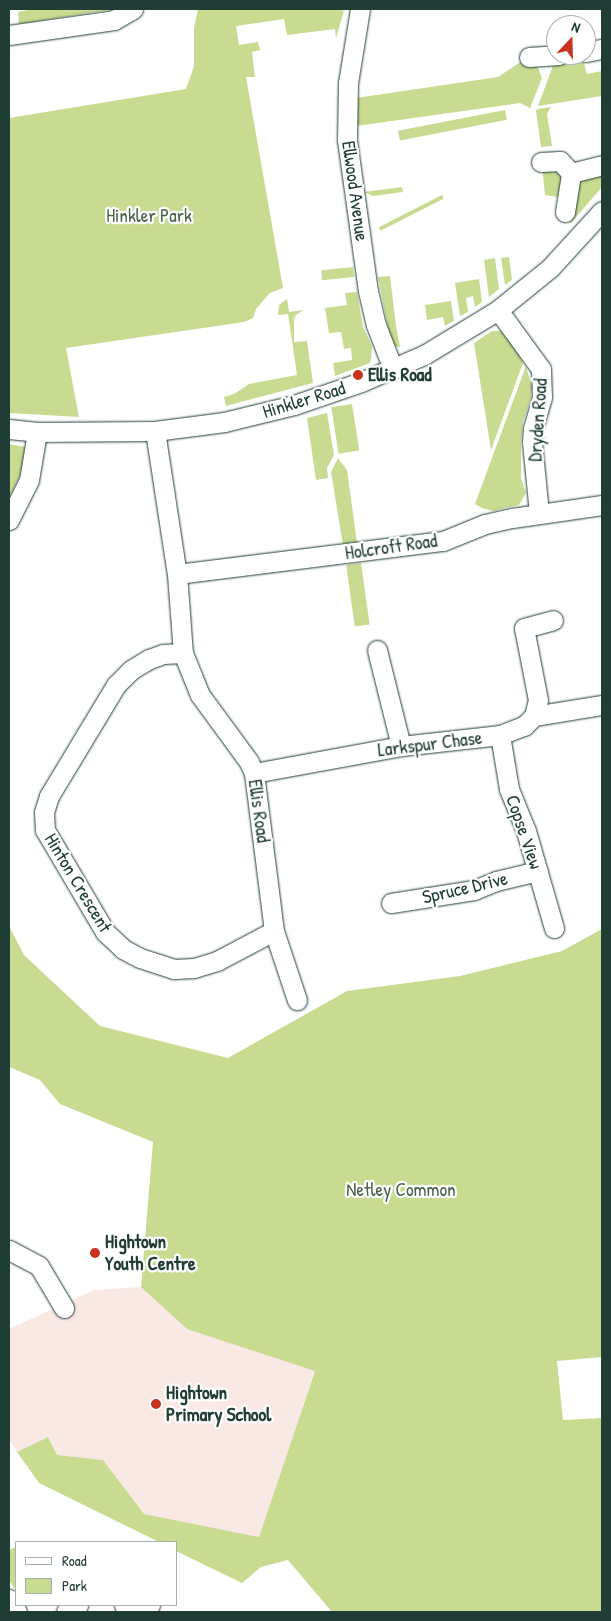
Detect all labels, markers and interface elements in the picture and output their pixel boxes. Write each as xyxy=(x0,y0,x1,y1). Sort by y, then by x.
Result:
north arrow xyxy=(546,15,596,65)
text: N xyxy=(569,16,583,37)
street label: Ellwood Avenue xyxy=(337,140,373,242)
park label: Hinkler Park xyxy=(106,205,192,227)
place label: Ellis Road xyxy=(368,364,432,386)
marker: Ellis Road xyxy=(352,369,364,381)
street label: Hinkler Road xyxy=(260,377,348,423)
street label: Dryden Road xyxy=(524,378,552,462)
street label: Holcroft Road xyxy=(343,529,439,565)
street label: Larkspur Chase xyxy=(376,726,484,762)
street label: Ellis Road xyxy=(243,778,275,844)
street label: Copse View xyxy=(501,792,547,872)
street label: Hinton Crescent xyxy=(40,829,116,937)
street label: Spruce Drive xyxy=(420,867,510,909)
park label: Netley Common xyxy=(346,1179,456,1201)
place label: Hightown Youth Centre xyxy=(105,1231,196,1275)
marker: Hightown Youth Centre xyxy=(89,1247,101,1259)
place label: Hightown Primary School xyxy=(166,1382,271,1426)
marker: Hightown Primary School xyxy=(150,1398,162,1410)
legend xyxy=(15,1541,178,1606)
text: Road xyxy=(62,1550,87,1571)
text: Park xyxy=(62,1575,87,1596)

